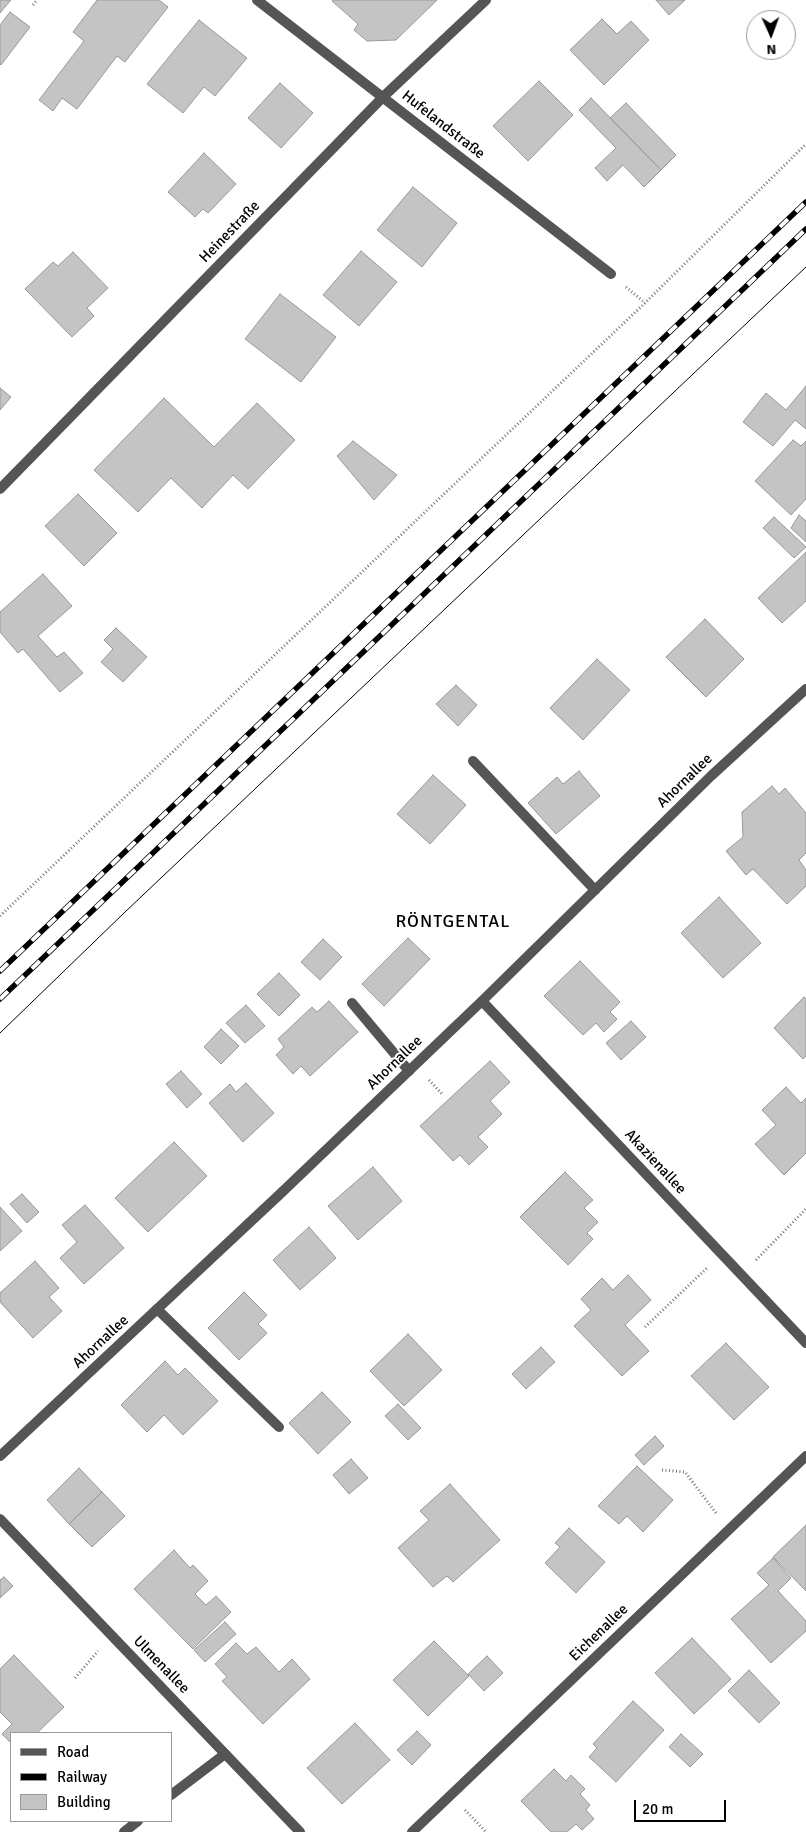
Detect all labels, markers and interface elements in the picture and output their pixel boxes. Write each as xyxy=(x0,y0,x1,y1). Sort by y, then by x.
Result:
north arrow xyxy=(746,10,796,60)
text: N xyxy=(766,41,777,58)
street label: Hufelandstraße xyxy=(398,87,488,163)
street label: Heinestraße xyxy=(196,197,264,267)
street label: Ahornallee xyxy=(654,750,716,812)
district label: RÖNTGENTAL xyxy=(394,911,512,933)
street label: Ahornallee xyxy=(364,1032,426,1094)
street label: Akazienallee xyxy=(621,1126,689,1198)
street label: Ahornallee xyxy=(69,1312,133,1372)
street label: Eichenallee xyxy=(566,1601,632,1665)
street label: Ulmenallee xyxy=(129,1632,193,1698)
legend xyxy=(10,1732,172,1822)
text: Road xyxy=(57,1743,89,1761)
text: Railway xyxy=(57,1768,107,1786)
scale bar xyxy=(636,1790,728,1822)
text: Building xyxy=(57,1793,111,1811)
text: 20 m xyxy=(642,1800,673,1818)

